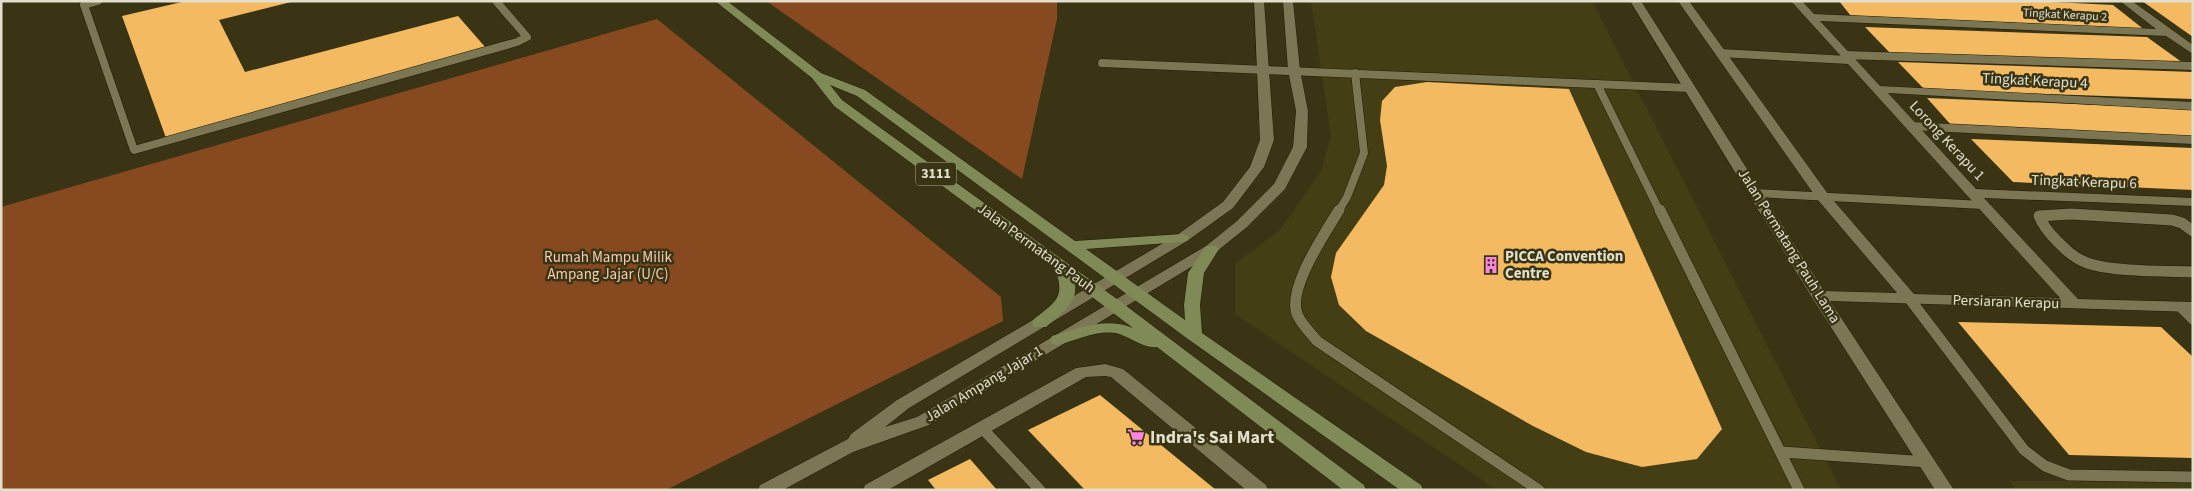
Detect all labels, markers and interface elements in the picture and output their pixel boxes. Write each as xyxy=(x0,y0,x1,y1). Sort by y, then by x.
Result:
street label: Tingkat Kerapu 2 xyxy=(2022,4,2108,26)
street label: Tingkat Kerapu 4 xyxy=(1982,68,2089,94)
street label: Lorong Kerapu 1 xyxy=(1904,96,1990,186)
road number: 3111 xyxy=(916,162,956,185)
street label: Jalan Permatang Pauh Lama xyxy=(1733,165,1845,327)
street label: Tingkat Kerapu 6 xyxy=(2031,170,2137,194)
street label: Jalan Permatang Pauh xyxy=(973,198,1099,298)
place label: PICCA Convention Centre xyxy=(1505,246,1623,284)
park label: Rumah Mampu Milik Ampang Jajar (U/C) xyxy=(544,247,672,285)
building icon: PICCA Convention Centre xyxy=(1481,255,1501,275)
street label: Persiaran Kerapu xyxy=(1952,290,2060,314)
street label: Jalan Ampang Jajar 1 xyxy=(921,340,1047,428)
place label: Indra's Sai Mart xyxy=(1150,425,1274,450)
supermarket icon: Indra's Sai Mart xyxy=(1126,427,1146,447)

